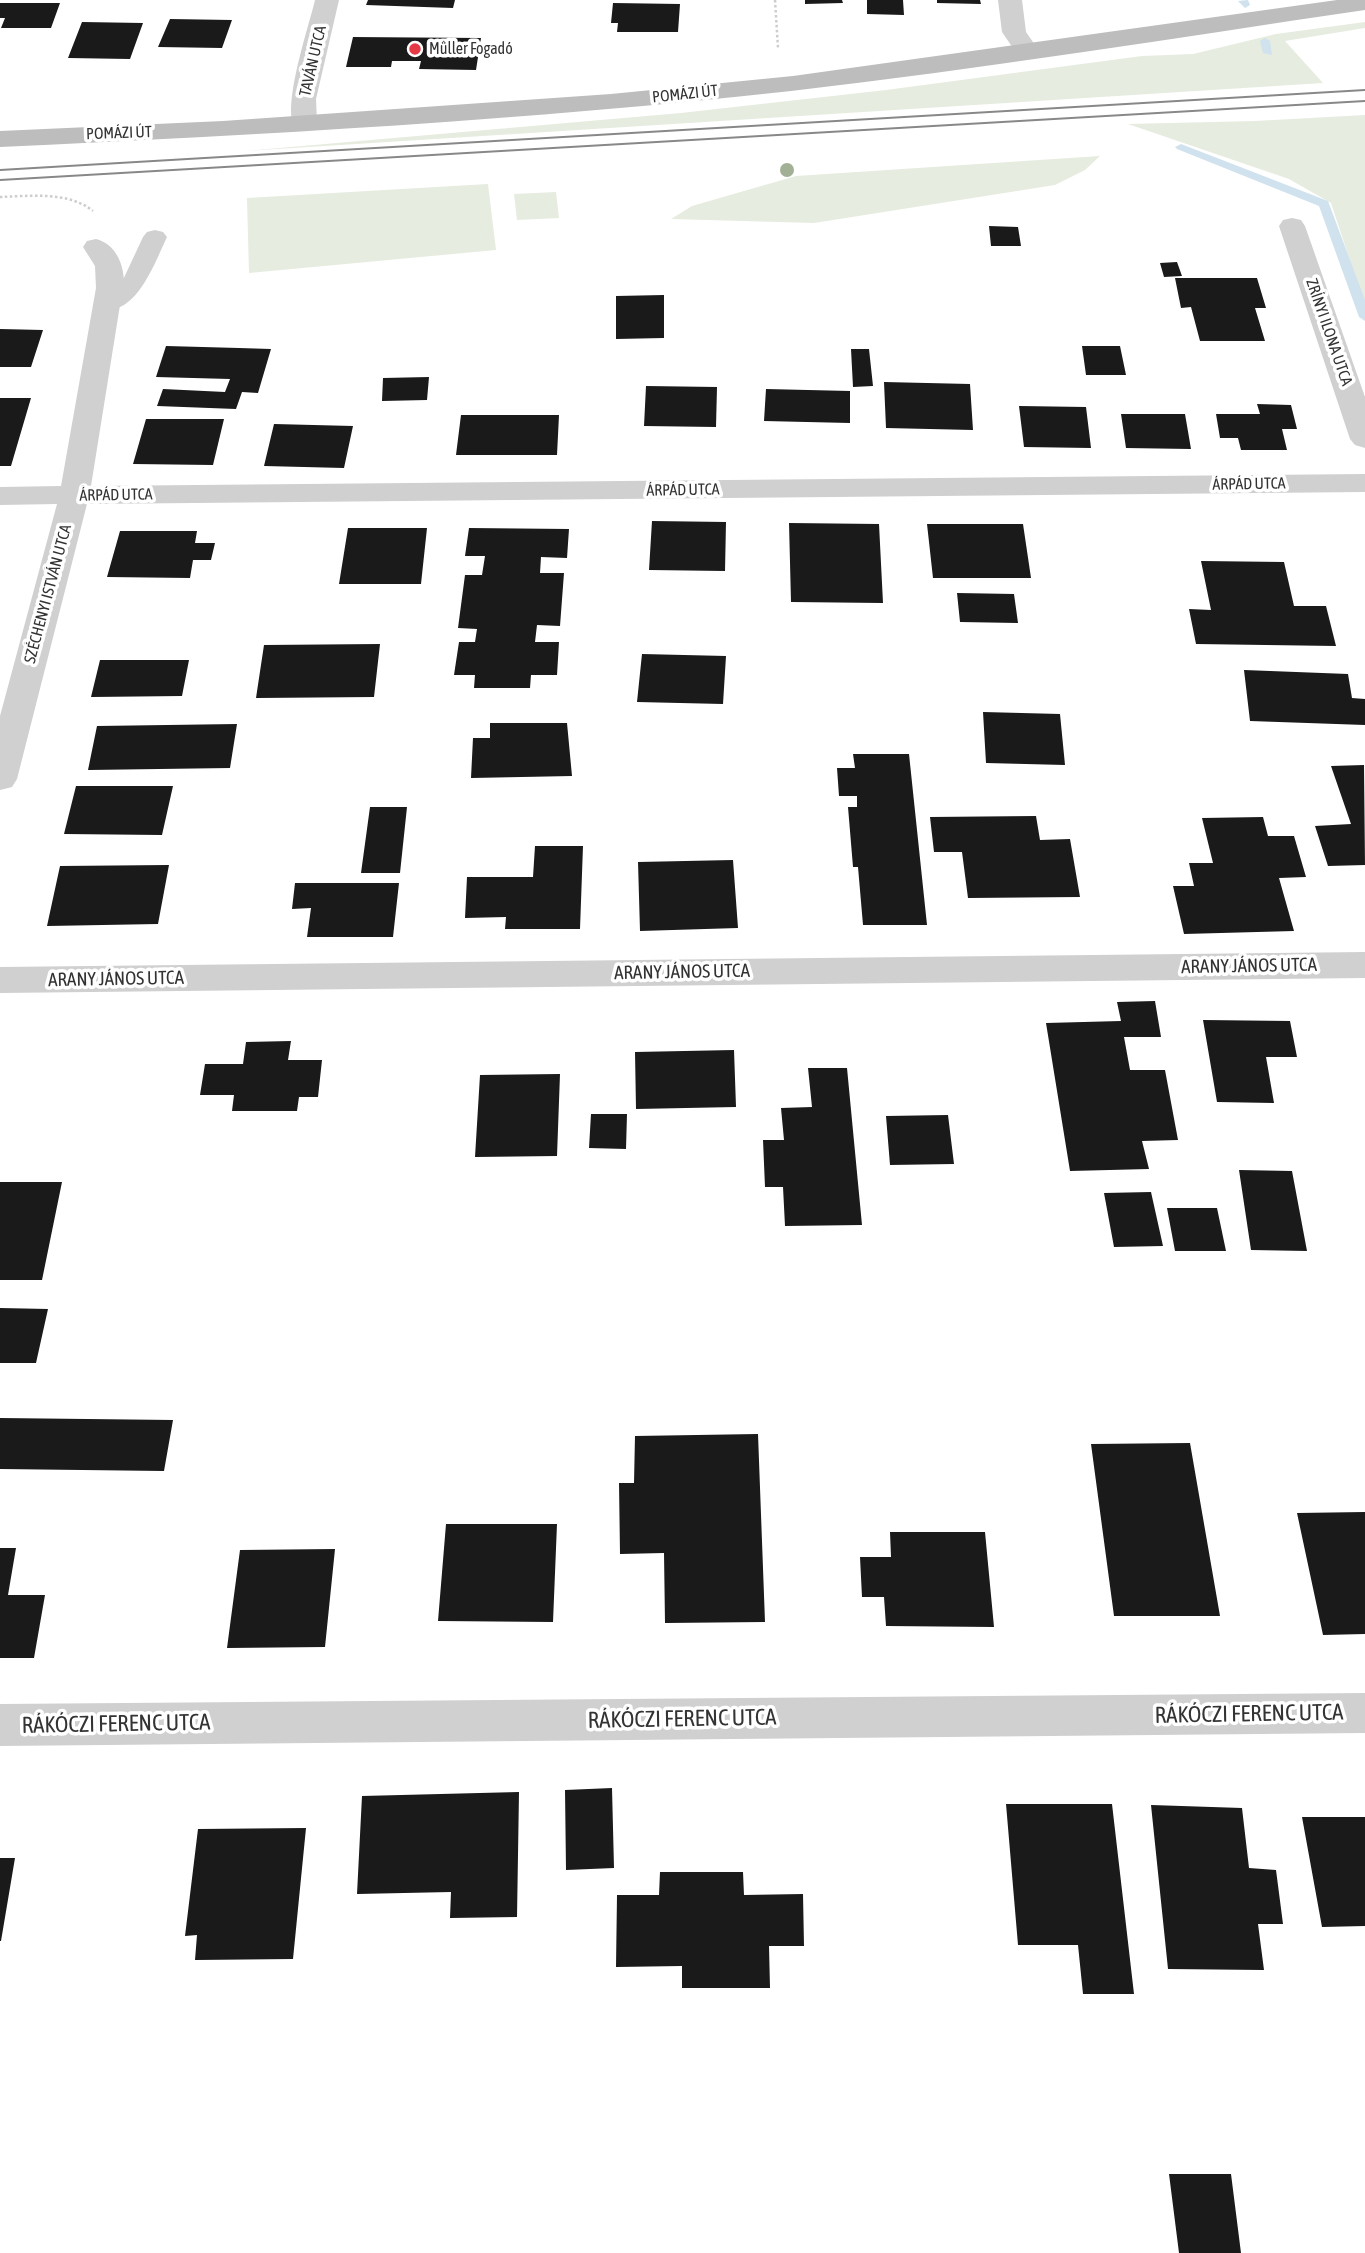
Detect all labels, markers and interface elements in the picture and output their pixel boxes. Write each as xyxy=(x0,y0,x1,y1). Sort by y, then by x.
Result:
street label: TAVÁN UTCA xyxy=(296,24,330,98)
place label: Müller Fogadó xyxy=(429,39,513,59)
marker: Müller Fogadó xyxy=(407,41,423,57)
street label: POMÁZI ÚT xyxy=(651,81,719,107)
street label: POMÁZI ÚT xyxy=(86,122,152,144)
street label: ZRÍNYI ILONA UTCA xyxy=(1302,276,1356,388)
street label: ÁRPÁD UTCA xyxy=(1212,474,1286,494)
street label: ÁRPÁD UTCA xyxy=(646,480,720,500)
street label: ÁRPÁD UTCA xyxy=(79,485,153,505)
street label: SZÉCHENYI ISTVÁN UTCA xyxy=(20,523,76,665)
street label: ARANY JÁNOS UTCA xyxy=(1181,953,1317,979)
street label: ARANY JÁNOS UTCA xyxy=(614,959,750,985)
street label: ARANY JÁNOS UTCA xyxy=(48,966,184,992)
street label: RÁKÓCZI FERENC UTCA xyxy=(1154,1699,1344,1729)
street label: RÁKÓCZI FERENC UTCA xyxy=(587,1704,777,1734)
street label: RÁKÓCZI FERENC UTCA xyxy=(21,1709,211,1739)

